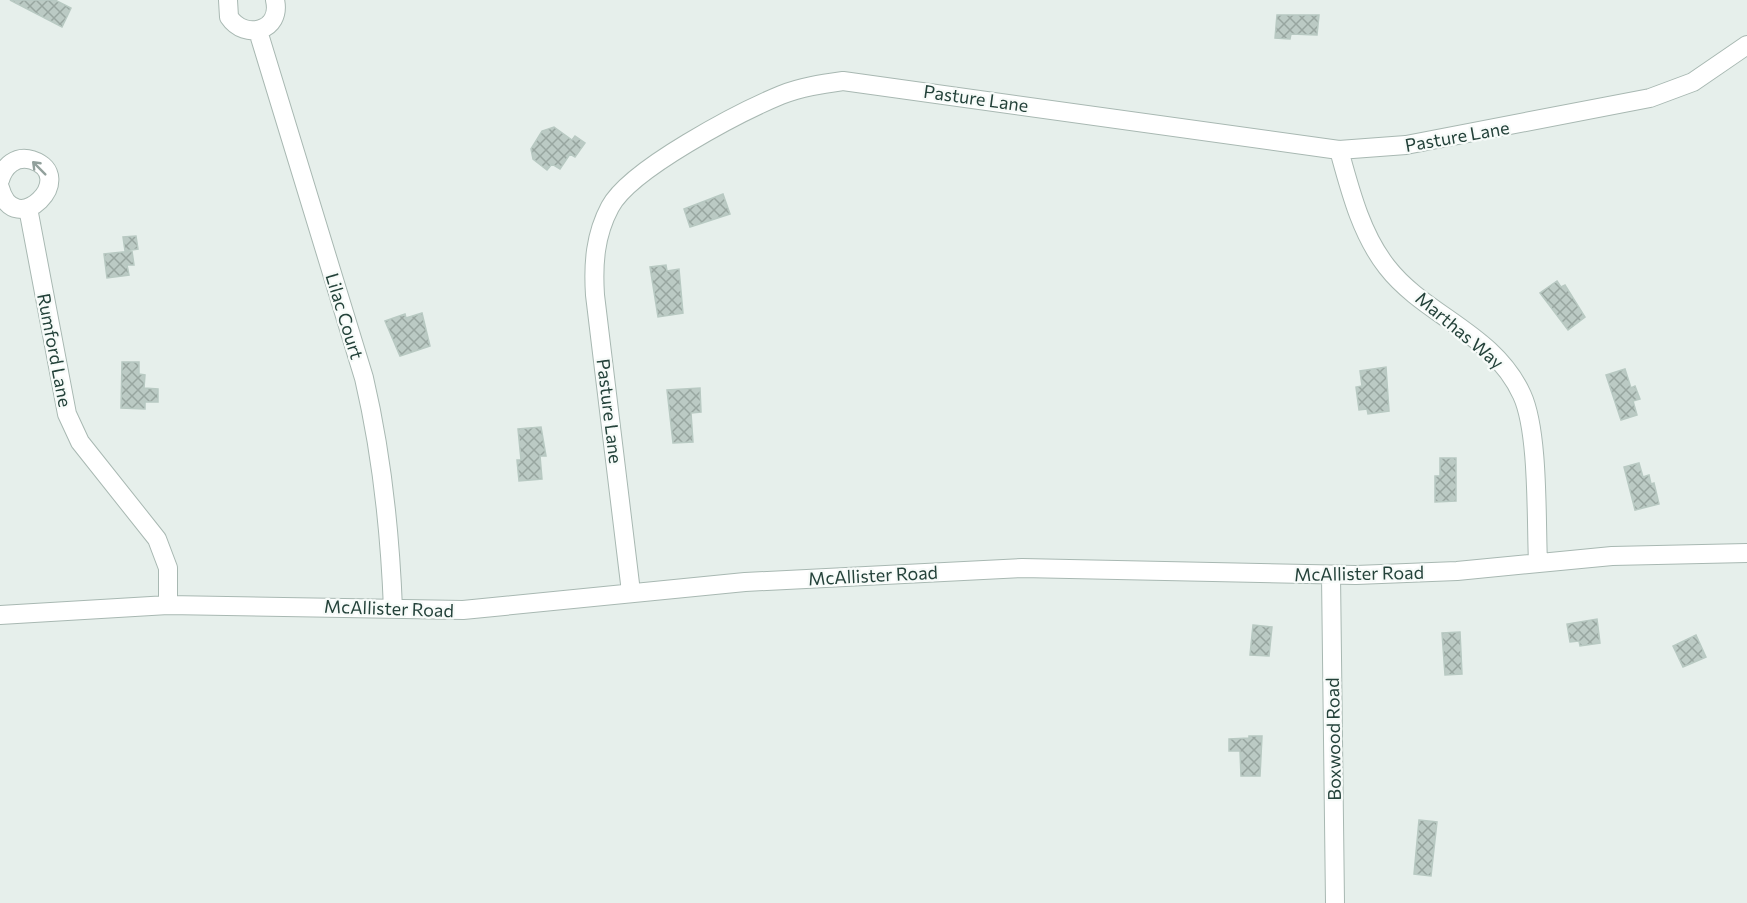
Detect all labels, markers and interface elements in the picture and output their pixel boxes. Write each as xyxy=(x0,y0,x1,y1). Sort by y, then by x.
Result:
street label: Pasture Lane xyxy=(922,80,1030,116)
street label: Pasture Lane xyxy=(1403,116,1511,156)
one-way arrow xyxy=(32,161,47,175)
street label: Lilac Court xyxy=(321,270,369,362)
street label: Marthas Way xyxy=(1411,287,1509,373)
street label: Rumford Lane xyxy=(33,291,77,409)
street label: Pasture Lane xyxy=(593,357,627,465)
street label: McAllister Road xyxy=(808,561,938,589)
street label: McAllister Road xyxy=(1294,561,1424,585)
street label: McAllister Road xyxy=(324,595,454,621)
street label: Boxwood Road xyxy=(1321,677,1345,801)

